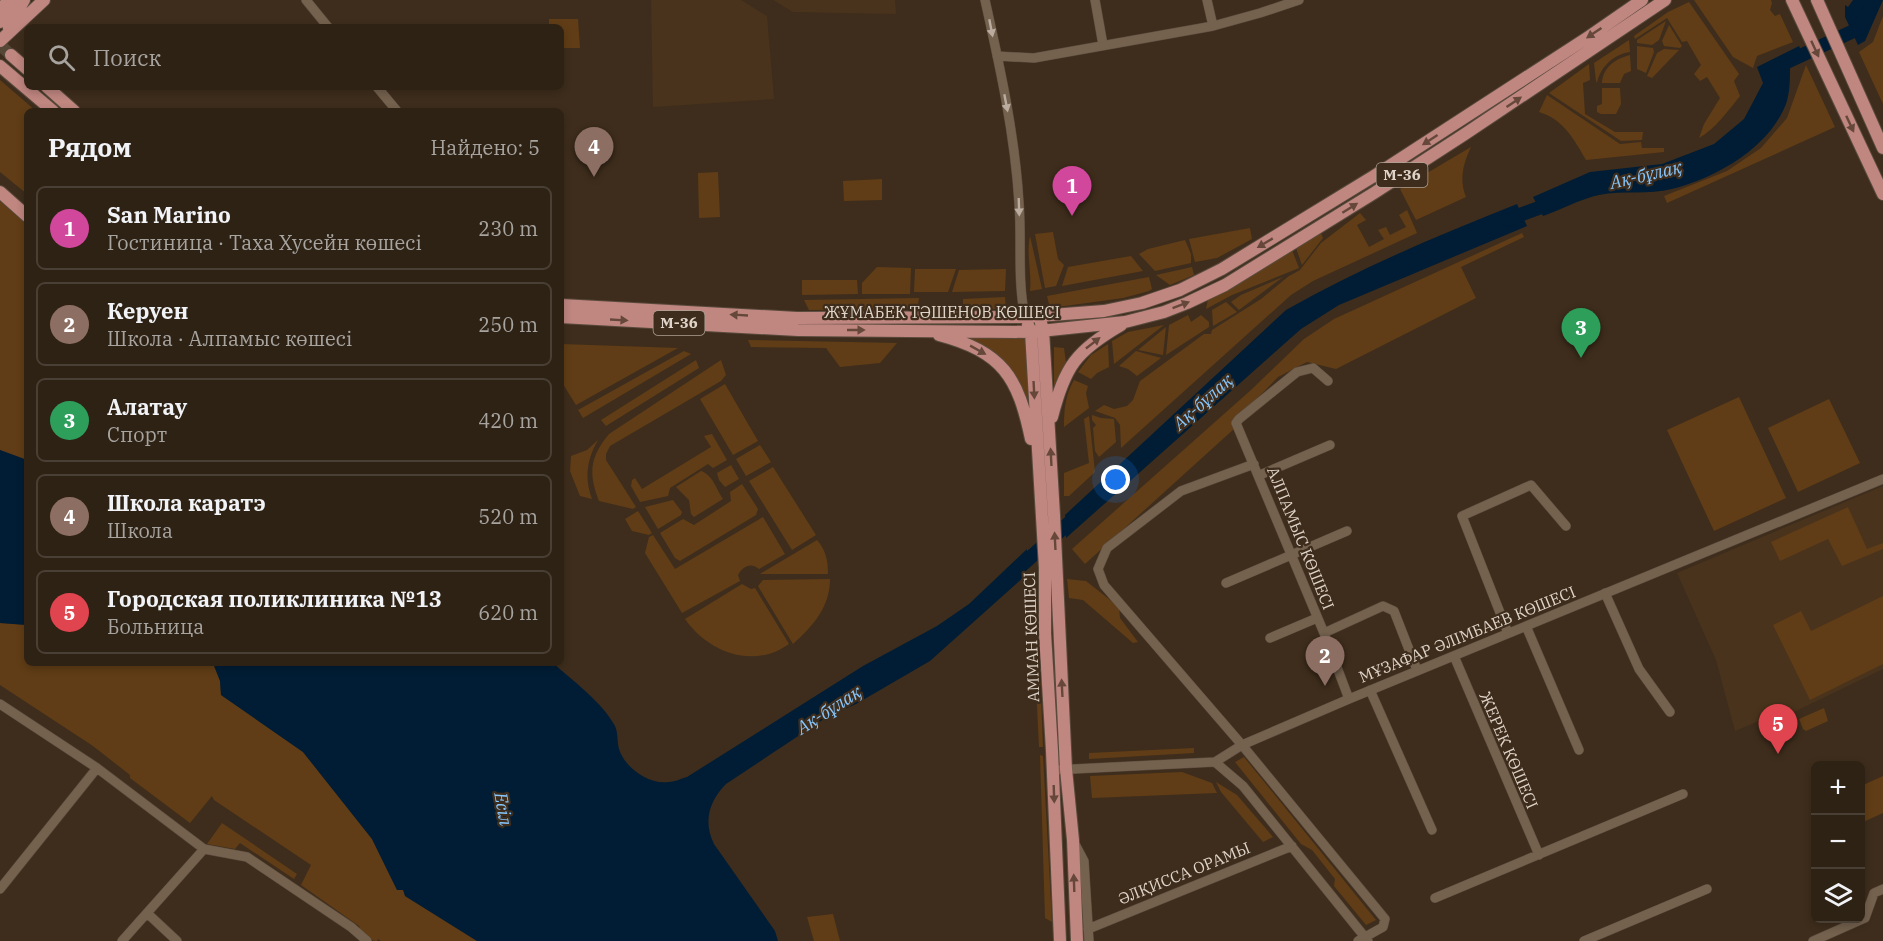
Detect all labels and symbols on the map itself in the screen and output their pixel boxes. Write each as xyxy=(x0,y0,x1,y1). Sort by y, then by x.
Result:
one-way arrow xyxy=(987,19,996,38)
one-way arrow xyxy=(1586,27,1602,39)
one-way arrow xyxy=(1811,41,1820,58)
one-way arrow xyxy=(1001,93,1010,112)
one-way arrow xyxy=(1505,96,1521,108)
one-way arrow xyxy=(1846,116,1855,133)
pin: 4 xyxy=(574,128,614,177)
one-way arrow xyxy=(1422,134,1438,145)
water label: Ақ-бұлақ xyxy=(1607,155,1684,194)
road number: M-36 xyxy=(1376,163,1428,187)
pin: 1 xyxy=(1052,166,1092,216)
one-way arrow xyxy=(1015,198,1024,217)
one-way arrow xyxy=(1342,202,1358,213)
one-way arrow xyxy=(1257,237,1273,248)
one-way arrow xyxy=(1173,300,1191,310)
street label: ЖҰМАБЕК ТӘШЕНОВ КӨШЕСІ xyxy=(824,302,1060,322)
pin: 3 xyxy=(1562,308,1600,358)
one-way arrow xyxy=(729,310,748,320)
road number: M-36 xyxy=(654,311,704,335)
one-way arrow xyxy=(610,316,629,325)
one-way arrow xyxy=(847,325,866,335)
one-way arrow xyxy=(1085,336,1101,349)
one-way arrow xyxy=(970,345,987,355)
water label: Ақ-бұлақ xyxy=(1167,368,1238,435)
one-way arrow xyxy=(1029,381,1039,400)
one-way arrow xyxy=(1046,448,1055,467)
street label: АЛПАМЫС КӨШЕСІ xyxy=(1263,463,1339,613)
your location xyxy=(1101,465,1130,494)
one-way arrow xyxy=(1051,532,1060,551)
street label: АММАН КӨШЕСІ xyxy=(1019,571,1043,703)
street label: МҰЗАФАР ӘЛІМБАЕВ КӨШЕСІ xyxy=(1356,581,1578,687)
pin: 2 xyxy=(1306,636,1344,686)
one-way arrow xyxy=(1058,678,1067,697)
water label: Ақ-бұлақ xyxy=(791,680,866,740)
street label: ЖЕРЕК КӨШЕСІ xyxy=(1475,688,1543,812)
pin: 5 xyxy=(1758,704,1798,754)
one-way arrow xyxy=(1049,785,1059,804)
water label: Есіл xyxy=(489,789,518,828)
street label: ӘЛҚИССА ОРАМЫ xyxy=(1115,837,1253,909)
one-way arrow xyxy=(1070,873,1079,892)

